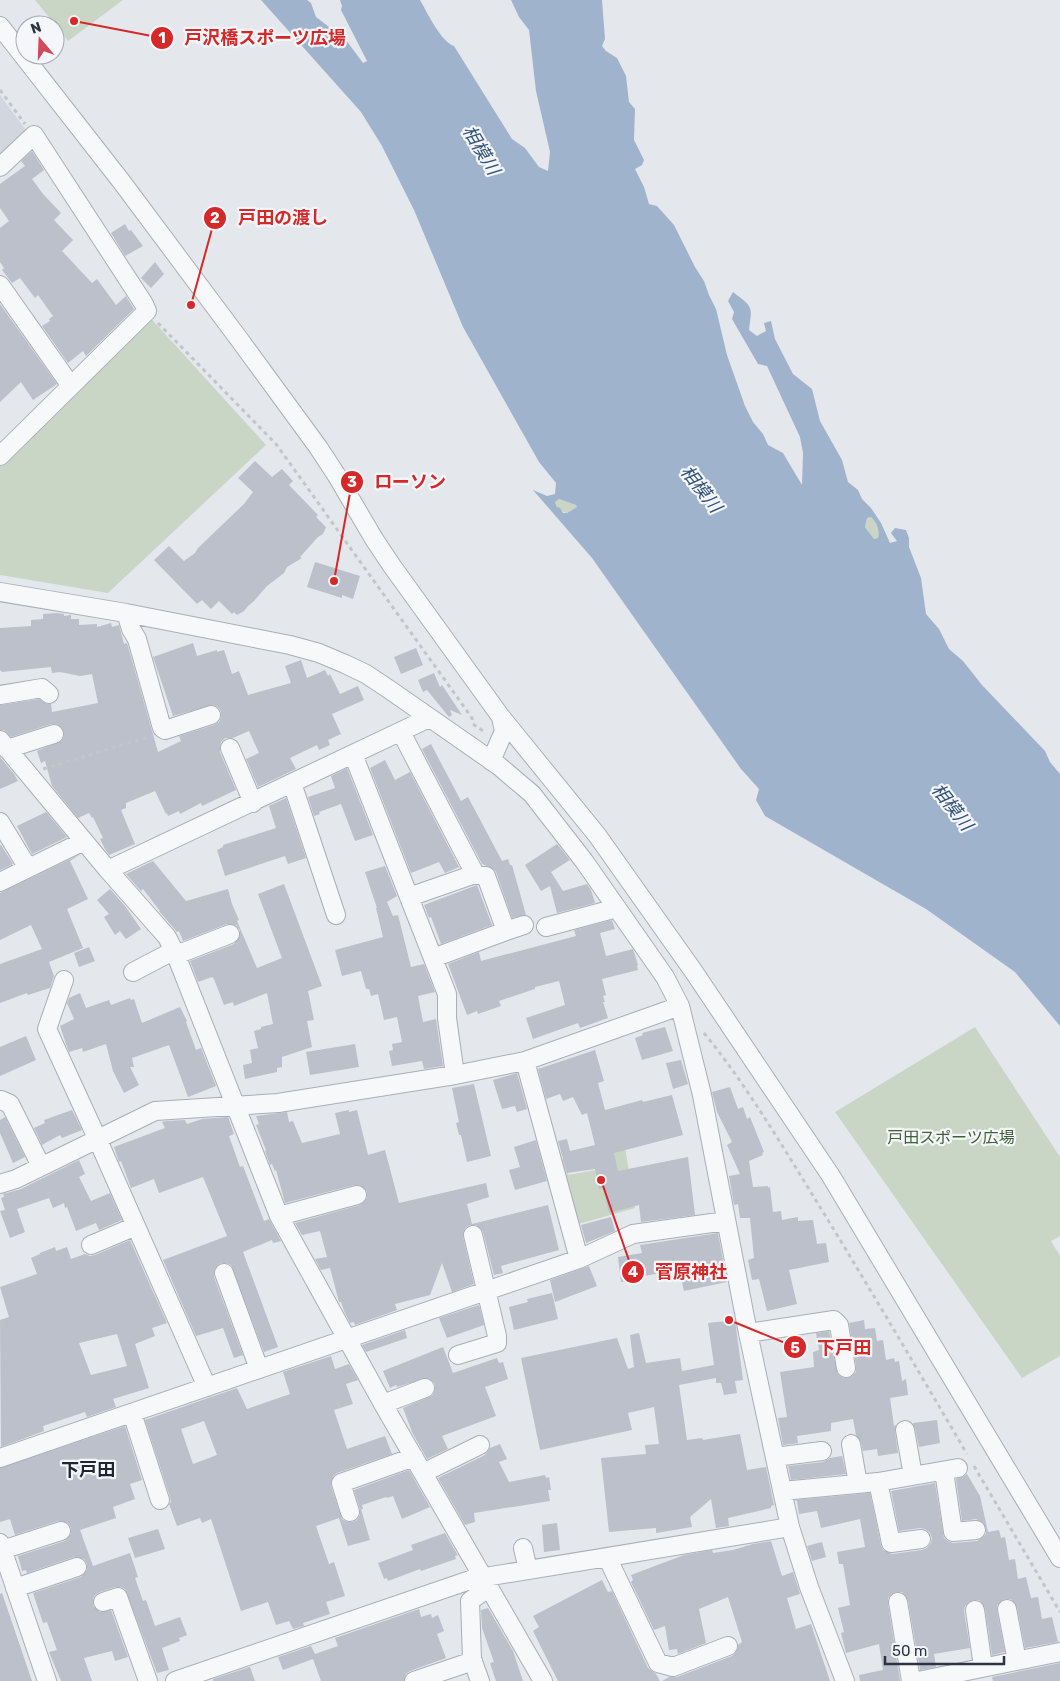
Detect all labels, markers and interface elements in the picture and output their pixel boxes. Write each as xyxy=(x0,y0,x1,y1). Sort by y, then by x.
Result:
north arrow xyxy=(15,15,65,65)
text: N xyxy=(28,19,43,38)
callout: 戸沢橋スポーツ広場 xyxy=(149,21,356,54)
text: 戸沢橋スポーツ広場 xyxy=(184,27,346,49)
text: 1 xyxy=(158,29,166,47)
water label: 相模川 xyxy=(458,121,505,181)
callout: 戸田の渡し xyxy=(203,202,338,235)
text: 戸田の渡し xyxy=(238,207,328,229)
text: 2 xyxy=(210,209,220,227)
water label: 相模川 xyxy=(676,461,728,519)
callout: ローソン xyxy=(339,465,456,498)
text: ローソン xyxy=(374,471,446,493)
text: 3 xyxy=(347,473,357,491)
water label: 相模川 xyxy=(927,779,979,837)
park label: 戸田スポーツ広場 xyxy=(887,1128,1015,1147)
callout: 菅原神社 xyxy=(620,1256,737,1289)
text: 菅原神社 xyxy=(655,1261,727,1283)
text: 4 xyxy=(628,1263,638,1281)
callout: 下戸田 xyxy=(782,1331,881,1364)
text: 下戸田 xyxy=(817,1337,871,1359)
text: 5 xyxy=(790,1339,800,1357)
district label: 下戸田 xyxy=(61,1459,115,1481)
scale bar xyxy=(885,1634,1004,1666)
text: 50 m xyxy=(892,1642,927,1660)

